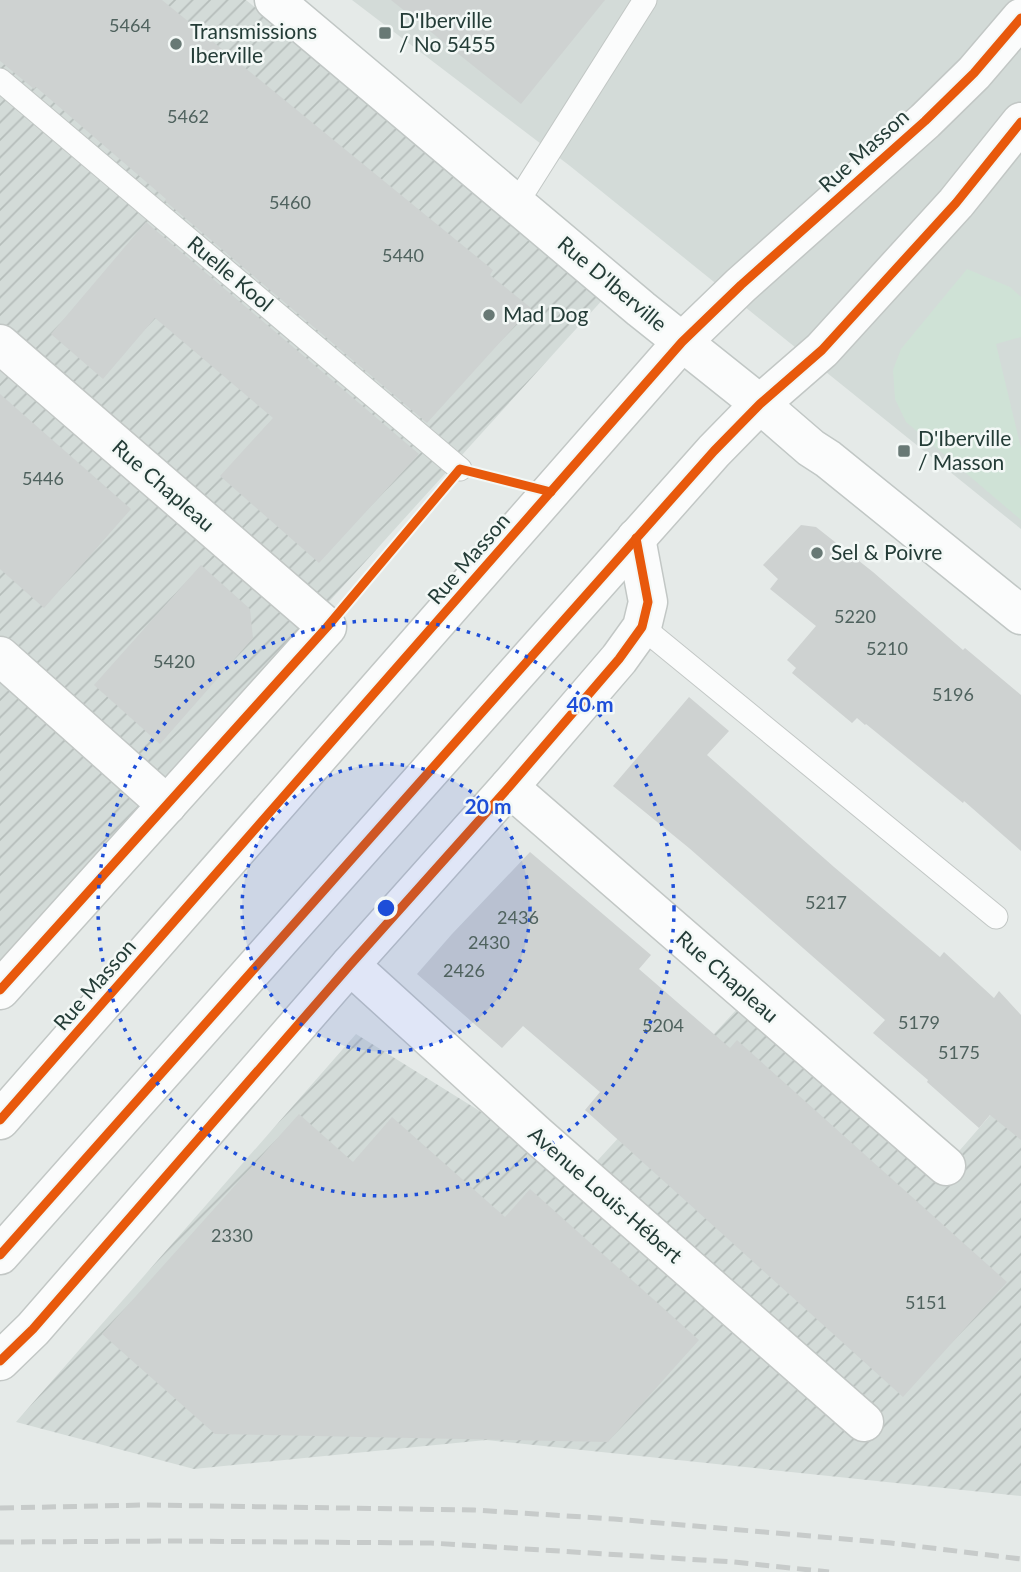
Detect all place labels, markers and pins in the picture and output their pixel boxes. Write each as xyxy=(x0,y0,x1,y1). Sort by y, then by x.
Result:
place label: D'Iberville / No 5455 xyxy=(399,7,496,56)
place label: Transmissions Iberville xyxy=(190,18,317,67)
marker: D'Iberville / No 5455 xyxy=(377,25,393,41)
marker: Transmissions Iberville xyxy=(168,36,184,52)
place label: Mad Dog xyxy=(503,301,588,326)
marker: Mad Dog xyxy=(481,307,497,323)
place label: D'Iberville / Masson xyxy=(918,425,1011,474)
marker: D'Iberville / Masson xyxy=(896,443,912,459)
place label: Sel & Poivre xyxy=(831,539,942,564)
marker: Sel & Poivre xyxy=(809,545,825,561)
centre of rings xyxy=(374,896,398,920)

